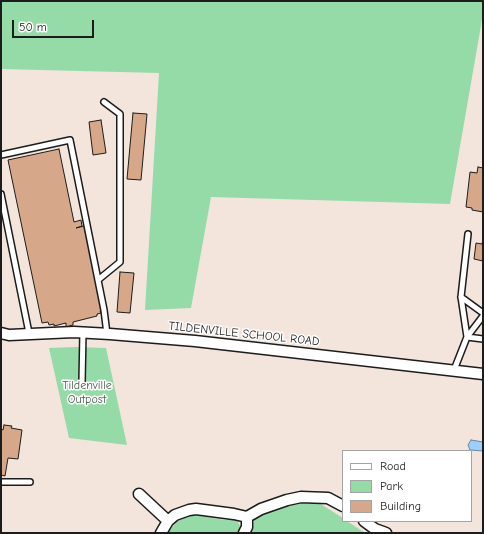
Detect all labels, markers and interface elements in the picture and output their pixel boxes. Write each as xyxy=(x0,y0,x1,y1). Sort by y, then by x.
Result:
scale bar xyxy=(14,12,96,38)
text: 50 m xyxy=(19,20,47,34)
street label: TILDENVILLE SCHOOL ROAD xyxy=(168,319,320,349)
park label: Tildenville Outpost xyxy=(62,379,112,407)
legend xyxy=(342,450,472,522)
text: Road xyxy=(380,459,406,473)
text: Park xyxy=(380,479,403,493)
text: Building xyxy=(380,499,421,513)

